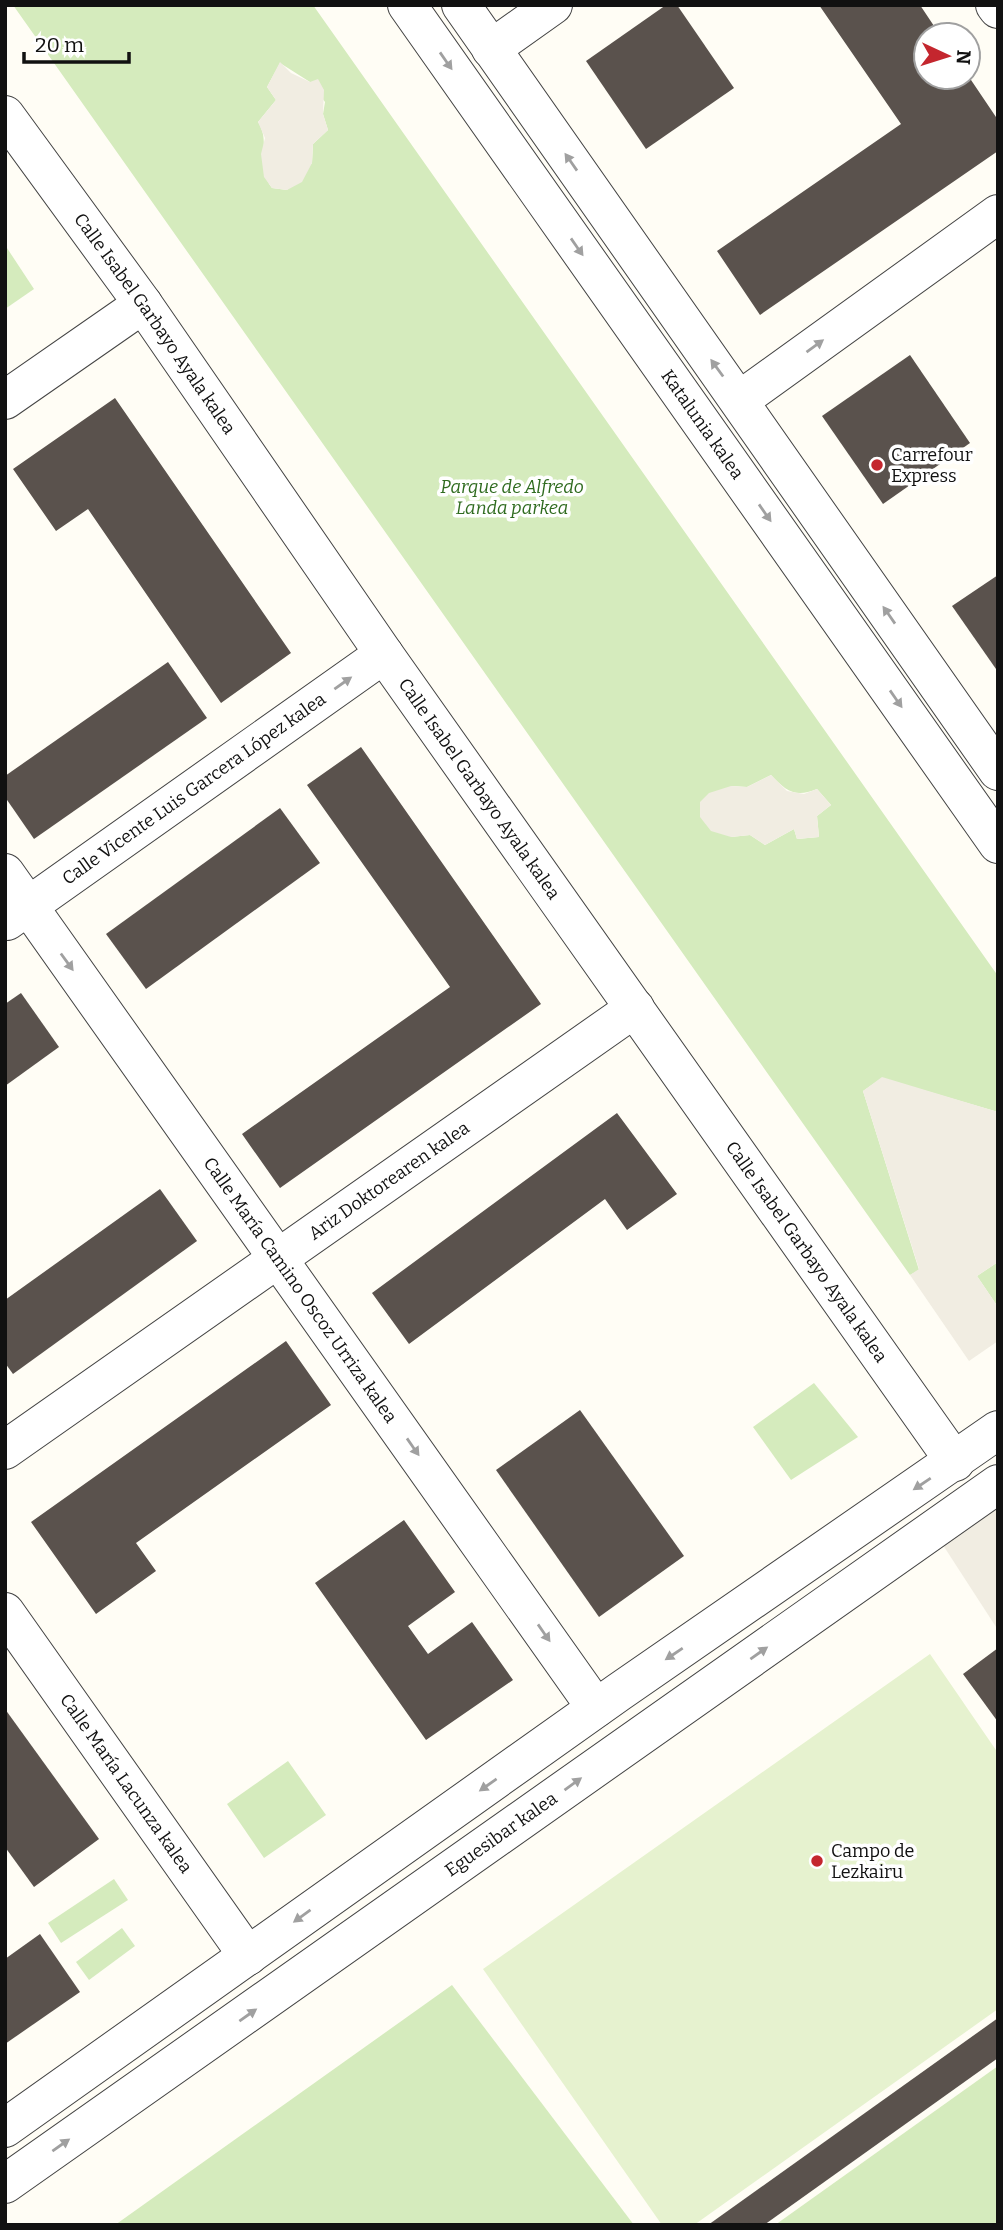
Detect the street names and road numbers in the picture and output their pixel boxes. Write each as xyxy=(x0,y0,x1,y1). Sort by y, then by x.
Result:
street label: Calle Isabel Garbayo Ayala kalea xyxy=(69,209,241,439)
street label: Katalunia kalea xyxy=(656,365,749,484)
street label: Calle Isabel Garbayo Ayala kalea xyxy=(394,674,565,904)
street label: Calle Vicente Luis Garcera López kalea xyxy=(58,688,330,889)
street label: Ariz Doktorearen kalea xyxy=(304,1117,474,1245)
street label: Calle Isabel Garbayo Ayala kalea xyxy=(721,1137,892,1367)
street label: Calle María Camino Oscoz Urriza kalea xyxy=(199,1153,402,1427)
street label: Calle María Lacunza kalea xyxy=(55,1690,197,1878)
street label: Eguesibar kalea xyxy=(441,1787,562,1881)

